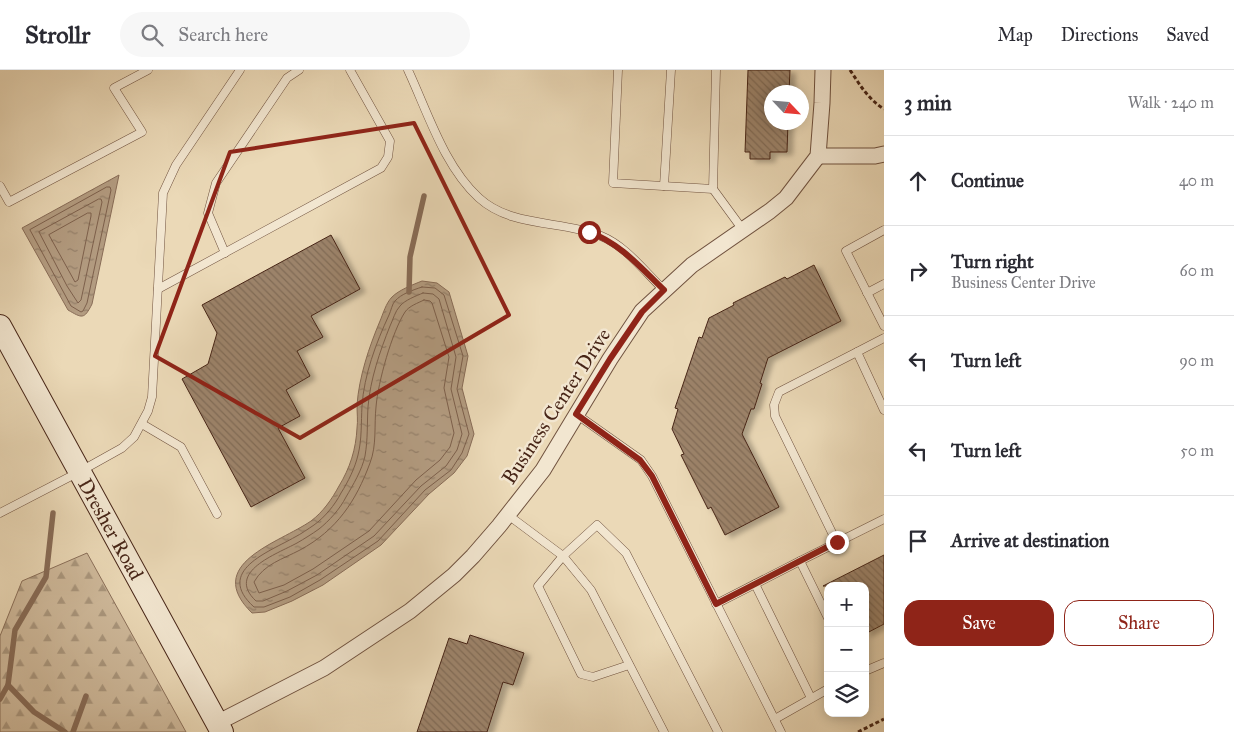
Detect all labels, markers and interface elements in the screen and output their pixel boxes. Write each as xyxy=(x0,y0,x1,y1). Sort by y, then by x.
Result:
search box xyxy=(120,12,470,57)
text: Strollr xyxy=(25,20,90,50)
icon: search xyxy=(138,21,166,49)
text: Search here xyxy=(178,23,268,46)
text: Map xyxy=(997,24,1033,46)
text: Directions xyxy=(1061,24,1138,46)
text: Saved xyxy=(1166,24,1209,46)
north arrow xyxy=(764,85,809,130)
text: 3 min xyxy=(904,90,952,116)
text: Walk · 240 m xyxy=(1128,93,1214,112)
icon: ahead xyxy=(904,167,932,195)
text: Continue xyxy=(951,169,1024,192)
text: 40 m xyxy=(1179,171,1214,190)
route start xyxy=(578,221,601,244)
text: Turn right xyxy=(951,250,1034,273)
icon: right xyxy=(904,257,932,285)
text: 60 m xyxy=(1180,261,1214,280)
text: Business Center Drive xyxy=(951,273,1096,292)
street label: Business Center Drive xyxy=(497,324,615,488)
icon: left xyxy=(904,347,932,375)
text: Turn left xyxy=(951,349,1021,372)
text: 90 m xyxy=(1179,351,1214,370)
icon: left xyxy=(904,437,932,465)
text: Turn left xyxy=(951,439,1021,462)
text: 50 m xyxy=(1180,441,1214,460)
street label: Dresher Road xyxy=(73,474,149,584)
icon: arrive xyxy=(904,527,932,555)
text: Arrive at destination xyxy=(951,529,1109,552)
route end xyxy=(826,531,849,554)
map controls xyxy=(824,582,869,717)
button: + xyxy=(824,582,869,627)
button: Save xyxy=(904,600,1054,646)
button: Share xyxy=(1064,600,1214,646)
button: − xyxy=(824,627,869,672)
button: layers xyxy=(824,672,869,717)

